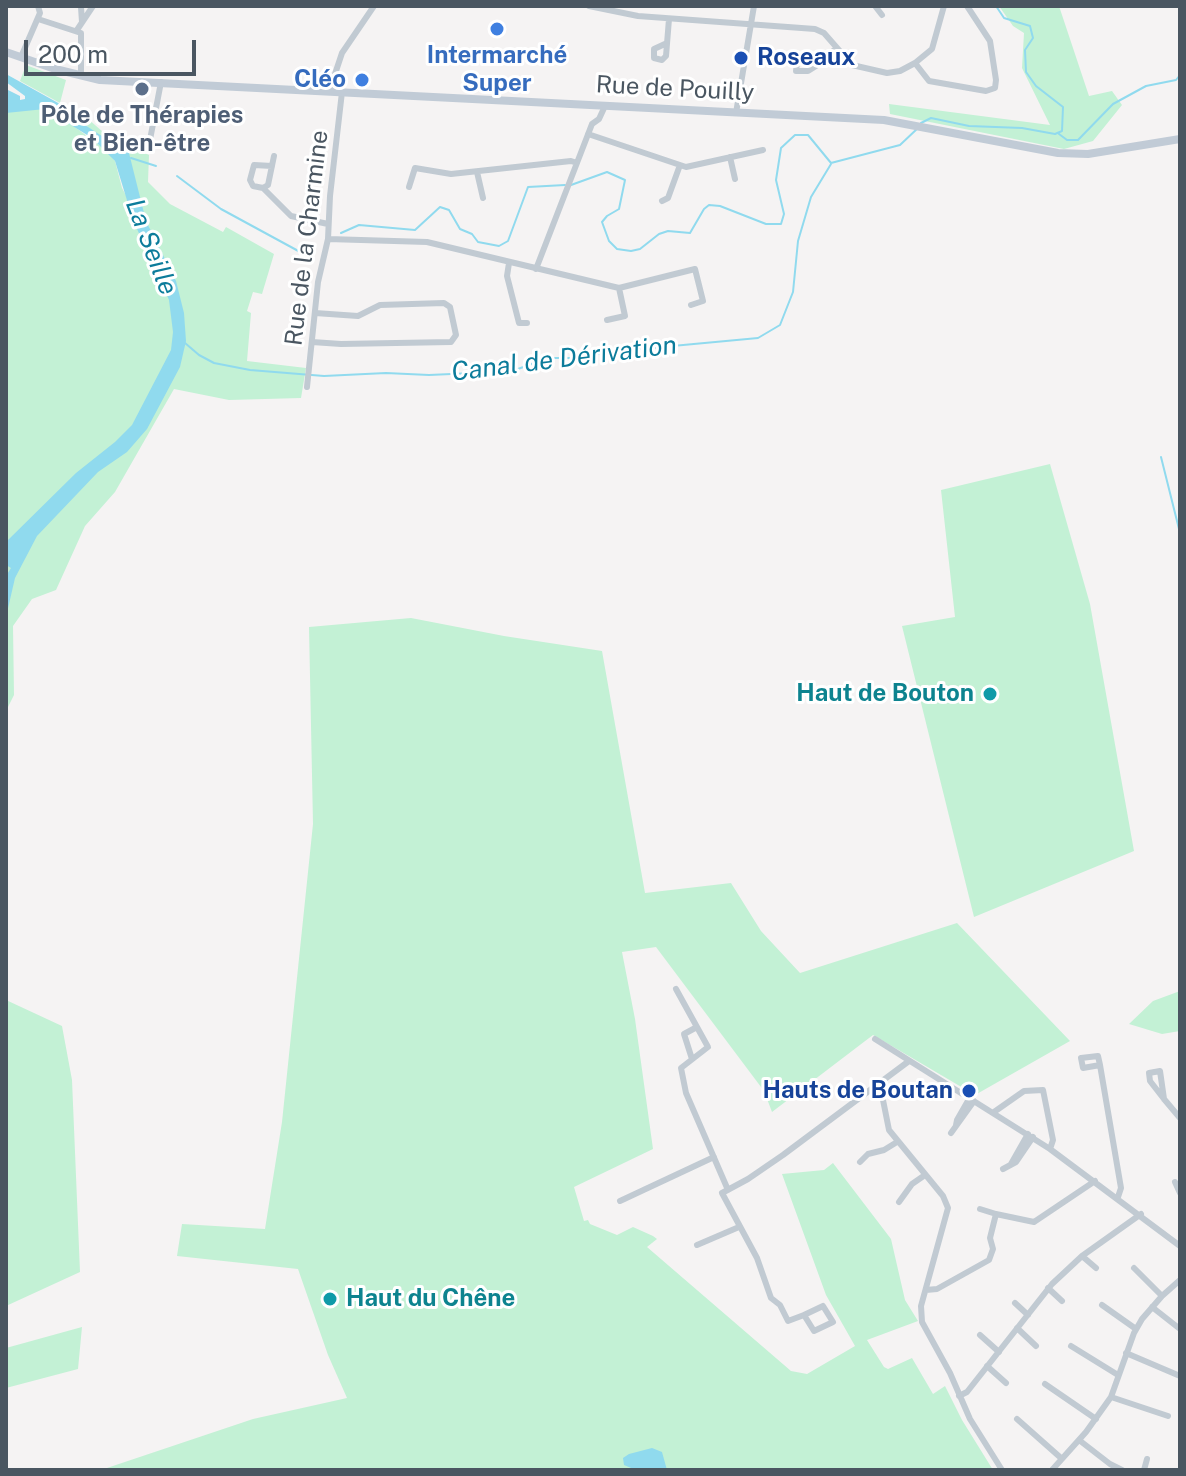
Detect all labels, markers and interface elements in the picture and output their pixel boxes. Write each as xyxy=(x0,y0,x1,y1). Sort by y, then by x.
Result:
marker: Intermarché Super xyxy=(488,20,506,38)
scale bar xyxy=(28,24,200,74)
text: 200 m xyxy=(38,40,108,68)
place label: Intermarché Super xyxy=(427,42,567,98)
place label: Roseaux xyxy=(757,44,855,72)
marker: Roseaux xyxy=(732,49,750,67)
place label: Cléo xyxy=(294,66,346,94)
street label: Rue de Pouilly xyxy=(595,70,755,108)
marker: Cléo xyxy=(353,71,371,89)
marker: Pôle de Thérapies et Bien-être xyxy=(133,80,151,98)
place label: Pôle de Thérapies et Bien-être xyxy=(41,102,243,158)
street label: Rue de la Charmine xyxy=(280,129,334,347)
water label: La Seille xyxy=(118,194,184,300)
water label: Canal de Dérivation xyxy=(450,330,678,388)
place label: Haut de Bouton xyxy=(796,680,974,708)
marker: Haut de Bouton xyxy=(981,685,999,703)
place label: Hauts de Boutan xyxy=(762,1077,953,1105)
marker: Hauts de Boutan xyxy=(960,1082,978,1100)
place label: Haut du Chêne xyxy=(346,1285,515,1313)
marker: Haut du Chêne xyxy=(321,1290,339,1308)

